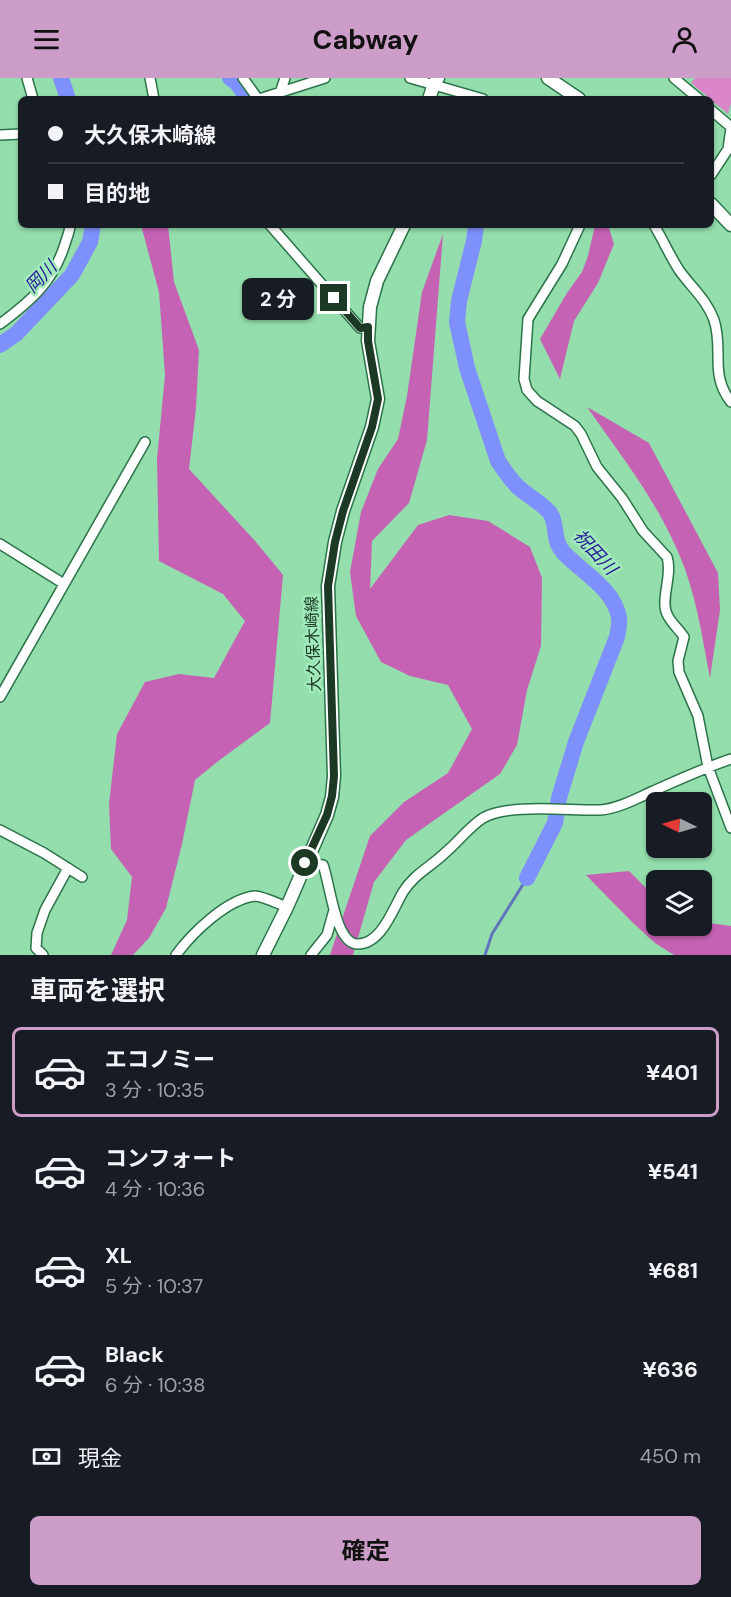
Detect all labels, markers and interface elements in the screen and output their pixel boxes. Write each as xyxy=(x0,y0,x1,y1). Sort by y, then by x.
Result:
text: Cabway xyxy=(312,22,419,57)
icon: menu xyxy=(30,23,63,56)
icon: person xyxy=(668,23,701,56)
text: 大久保木崎線 xyxy=(84,121,216,150)
text: 目的地 xyxy=(84,179,150,208)
water label: 岡川 xyxy=(20,254,64,298)
callout: 2 分 xyxy=(241,277,313,319)
route end xyxy=(320,284,347,311)
text: 2 分 xyxy=(260,286,296,312)
water label: 祝田川 xyxy=(568,524,624,581)
street label: 大久保木崎線 xyxy=(301,596,325,692)
north arrow xyxy=(646,792,712,858)
map controls xyxy=(646,792,712,936)
route start xyxy=(291,849,318,876)
button: layers xyxy=(646,870,712,936)
text: 車両を選択 xyxy=(30,973,165,1008)
icon: car xyxy=(33,1045,87,1099)
text: エコノミー xyxy=(105,1045,215,1074)
text: ¥401 xyxy=(646,1058,698,1087)
text: 3 分 · 10:35 xyxy=(105,1077,205,1103)
icon: car xyxy=(33,1144,87,1198)
text: コンフォート xyxy=(105,1144,236,1173)
text: ¥541 xyxy=(648,1157,698,1186)
text: 4 分 · 10:36 xyxy=(105,1176,205,1202)
text: XL xyxy=(105,1241,132,1270)
icon: car xyxy=(33,1243,87,1297)
text: ¥681 xyxy=(648,1256,698,1285)
text: 5 分 · 10:37 xyxy=(105,1273,203,1299)
text: Black xyxy=(105,1340,164,1369)
icon: car xyxy=(33,1342,87,1396)
text: ¥636 xyxy=(643,1355,698,1384)
text: 6 分 · 10:38 xyxy=(105,1372,205,1398)
icon: cash xyxy=(30,1440,63,1473)
text: 450 m xyxy=(640,1443,701,1469)
text: 現金 xyxy=(78,1444,122,1473)
button: 確定 xyxy=(30,1516,701,1585)

